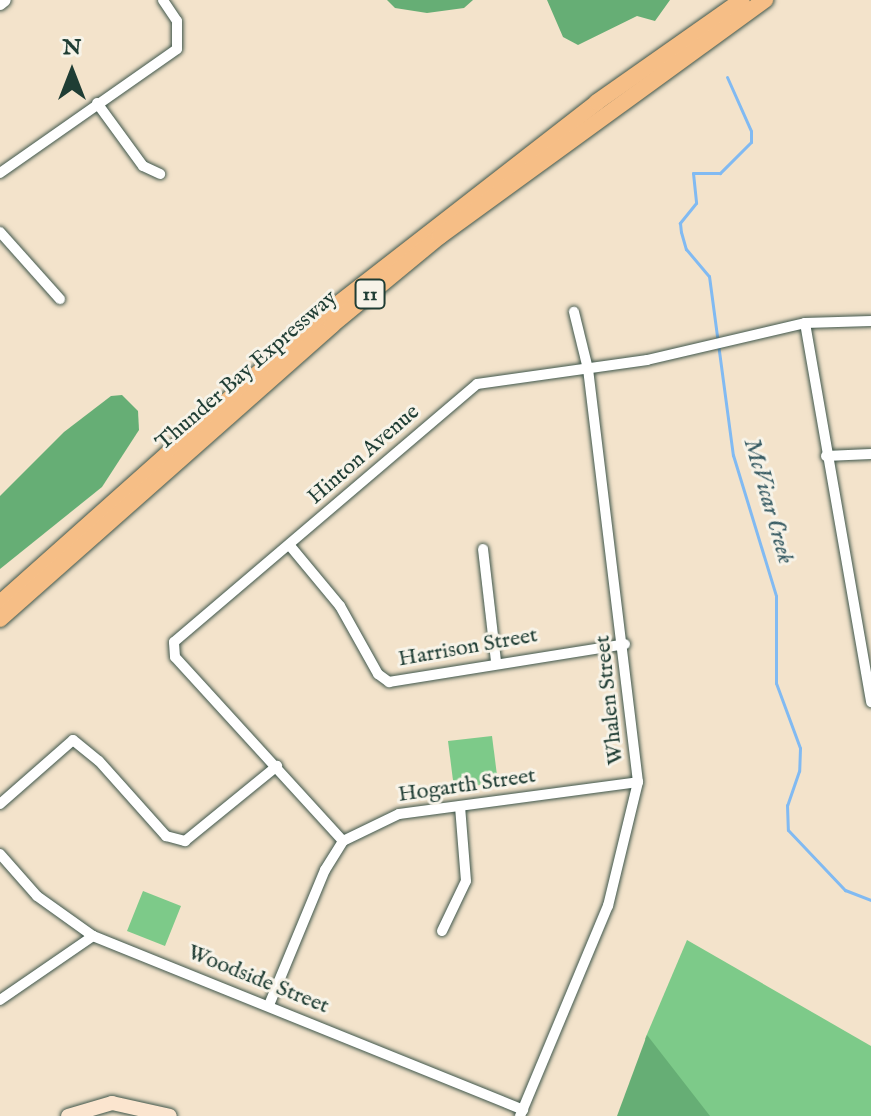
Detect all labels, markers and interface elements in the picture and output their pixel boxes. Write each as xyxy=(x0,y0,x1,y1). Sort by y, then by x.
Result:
north arrow xyxy=(32,32,112,112)
text: N xyxy=(62,34,82,62)
road number: 11 xyxy=(354,278,386,310)
street label: Thunder Bay Expressway xyxy=(151,285,343,457)
street label: Hinton Avenue xyxy=(303,399,425,511)
water label: McVicar Creek xyxy=(736,435,800,567)
street label: Harrison Street xyxy=(396,623,540,673)
street label: Whalen Street xyxy=(590,634,630,766)
street label: Hogarth Street xyxy=(397,763,537,809)
street label: Woodside Street xyxy=(183,940,333,1020)

